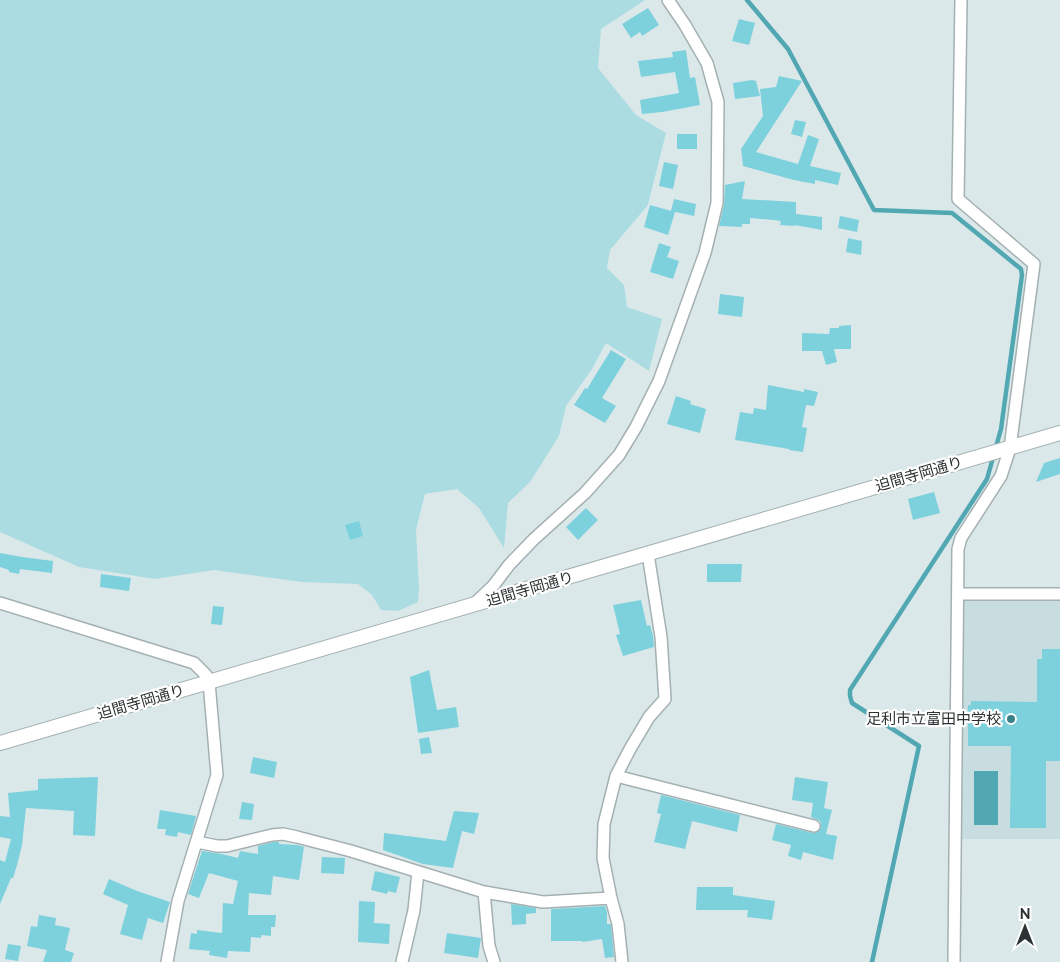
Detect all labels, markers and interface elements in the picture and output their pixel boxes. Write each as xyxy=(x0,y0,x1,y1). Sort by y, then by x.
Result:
street label: 迫間寺岡通り xyxy=(873,453,965,495)
street label: 迫間寺岡通り xyxy=(484,568,576,610)
street label: 迫間寺岡通り xyxy=(95,681,187,723)
place label: 足利市立富田中学校 xyxy=(866,710,1001,728)
marker: 足利市立富田中学校 xyxy=(1005,713,1017,725)
north arrow xyxy=(1000,902,1050,952)
text: N xyxy=(1020,906,1030,922)

